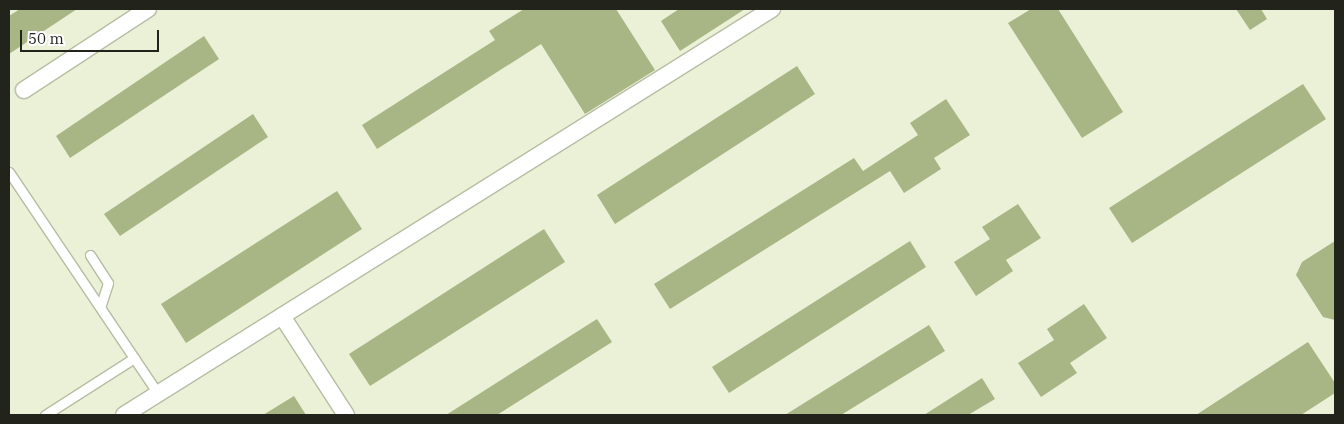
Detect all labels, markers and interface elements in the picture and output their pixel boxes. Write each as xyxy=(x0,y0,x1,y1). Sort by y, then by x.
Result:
scale bar xyxy=(22,20,161,52)
text: 50 m xyxy=(28,29,64,48)

